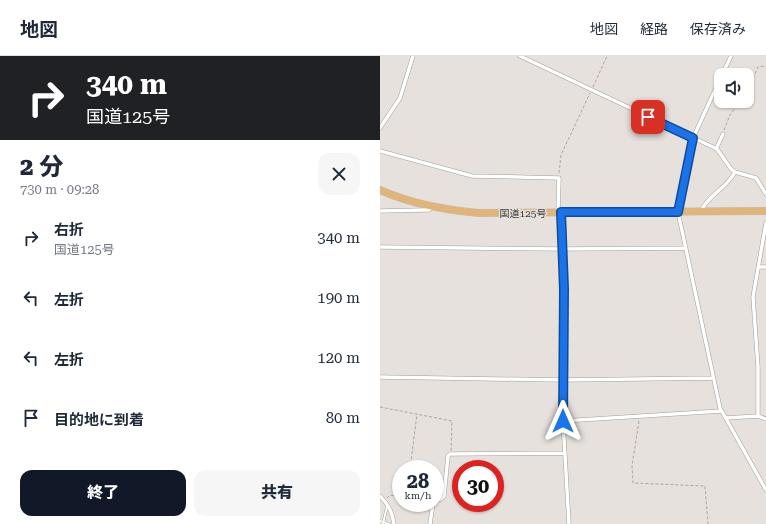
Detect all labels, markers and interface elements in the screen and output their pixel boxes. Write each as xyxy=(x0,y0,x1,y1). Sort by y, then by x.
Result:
text: 地図 xyxy=(20,18,58,41)
text: 地図 xyxy=(590,21,618,37)
text: 経路 xyxy=(640,21,668,37)
text: 保存済み xyxy=(690,21,746,37)
text: 340 m xyxy=(86,68,167,101)
map controls xyxy=(714,68,754,108)
button: sound xyxy=(714,68,754,108)
icon: right xyxy=(20,72,72,124)
pin xyxy=(631,100,665,134)
text: 国道125号 xyxy=(86,106,170,127)
icon: arrive xyxy=(637,106,659,128)
text: 2 分 xyxy=(20,153,64,181)
button: close xyxy=(318,153,360,195)
text: 730 m · 09:28 xyxy=(20,182,99,197)
street label: 国道125号 xyxy=(500,208,546,219)
text: 右折 xyxy=(54,221,84,239)
icon: right xyxy=(20,227,42,249)
text: 340 m xyxy=(317,229,360,247)
text: 国道125号 xyxy=(54,242,115,257)
icon: left xyxy=(20,287,42,309)
text: 190 m xyxy=(317,289,360,307)
text: 左折 xyxy=(54,291,84,309)
icon: left xyxy=(20,347,42,369)
text: 120 m xyxy=(317,349,360,367)
text: 左折 xyxy=(54,351,84,369)
position arrow xyxy=(542,400,584,442)
icon: arrive xyxy=(20,407,42,429)
text: 80 m xyxy=(326,409,360,427)
text: 目的地に到着 xyxy=(54,411,144,429)
speed limit sign: 30 xyxy=(452,460,504,512)
text: 28 xyxy=(407,469,429,493)
button: 終了 xyxy=(20,470,186,516)
button: 共有 xyxy=(194,470,360,516)
text: km/h xyxy=(405,490,431,501)

